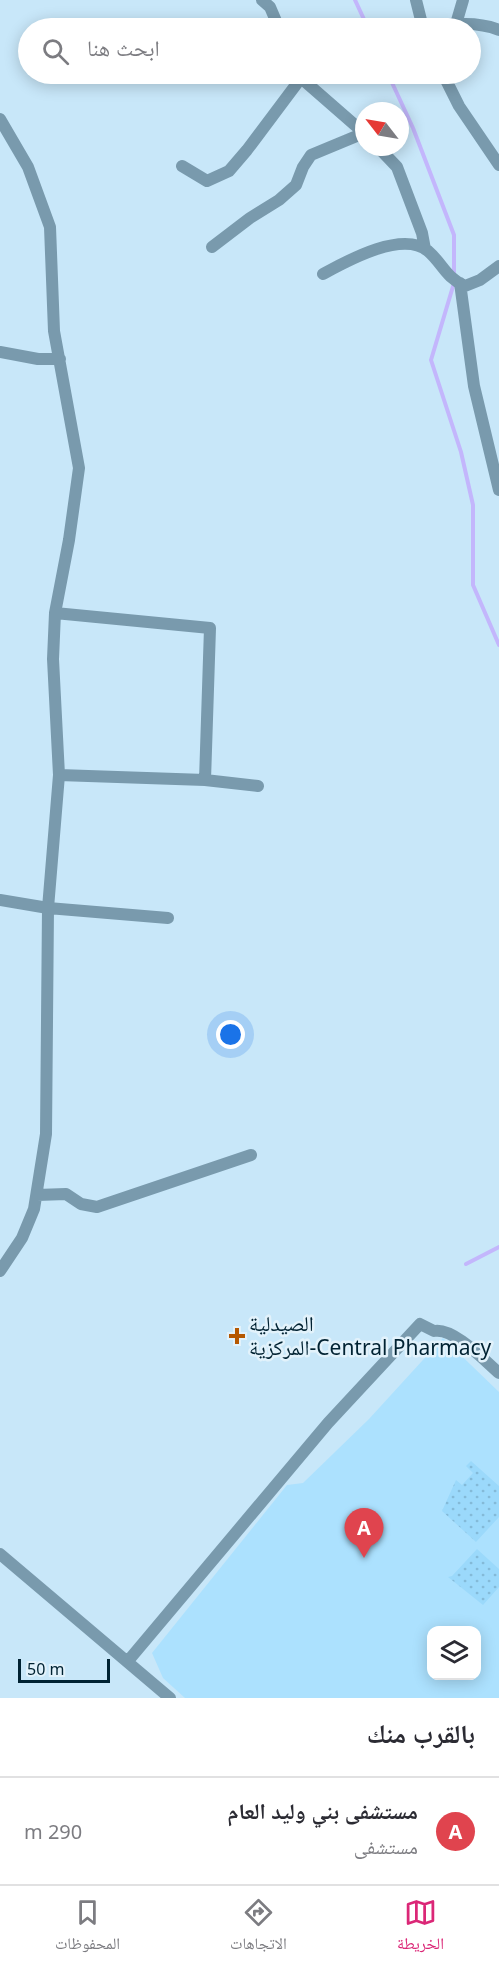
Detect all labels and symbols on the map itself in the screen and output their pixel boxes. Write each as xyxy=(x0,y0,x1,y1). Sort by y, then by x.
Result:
north arrow xyxy=(355,102,409,156)
your location xyxy=(216,1020,245,1049)
place label: الصيدلية المركزية-Central Pharmacy xyxy=(249,1309,491,1361)
marker: الصيدلية المركزية-Central Pharmacy xyxy=(230,1329,244,1343)
pin: A xyxy=(344,1508,384,1558)
scale bar xyxy=(18,1656,110,1684)

